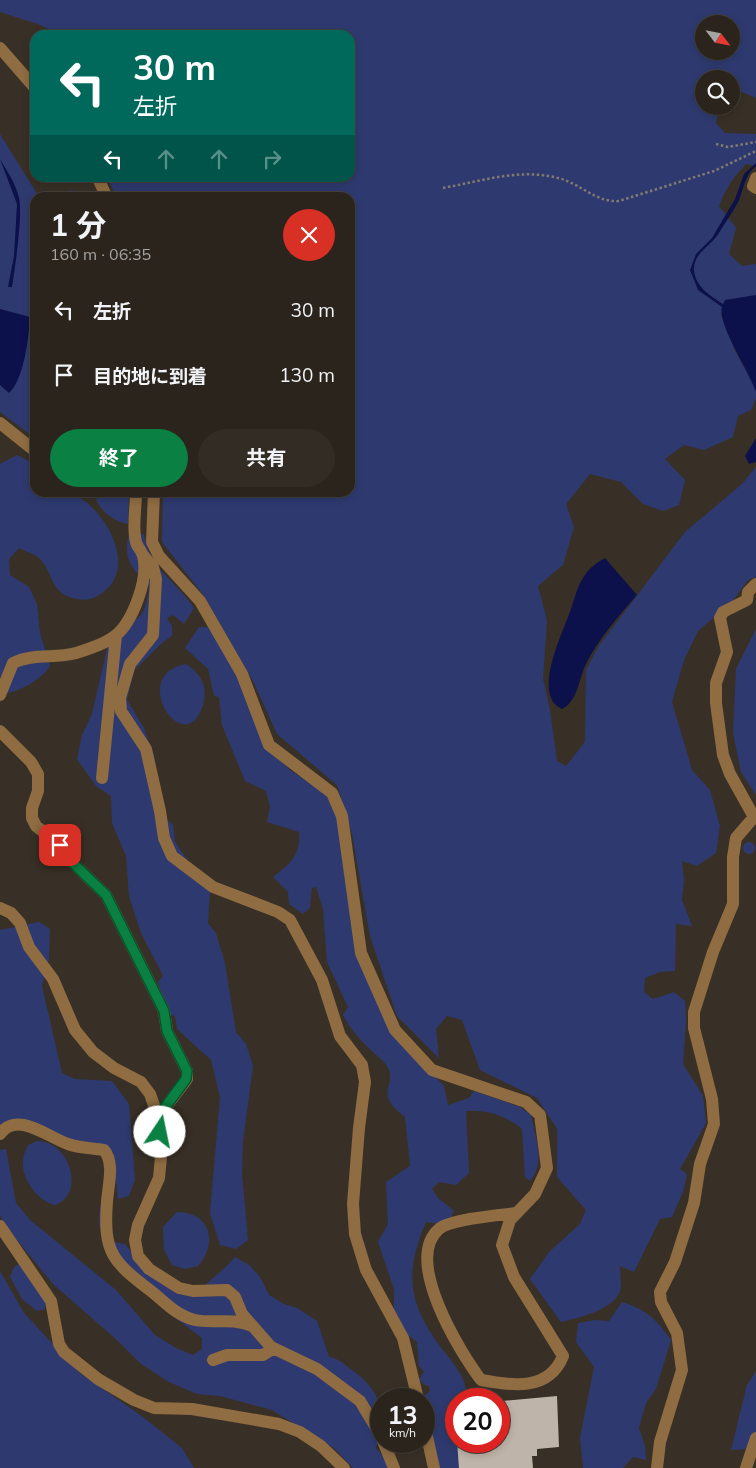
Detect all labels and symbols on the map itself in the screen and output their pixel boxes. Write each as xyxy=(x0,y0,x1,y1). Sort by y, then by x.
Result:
north arrow xyxy=(695,15,740,60)
pin xyxy=(39,824,81,866)
position arrow xyxy=(133,1105,185,1157)
speed limit sign: 20 xyxy=(445,1388,510,1453)

